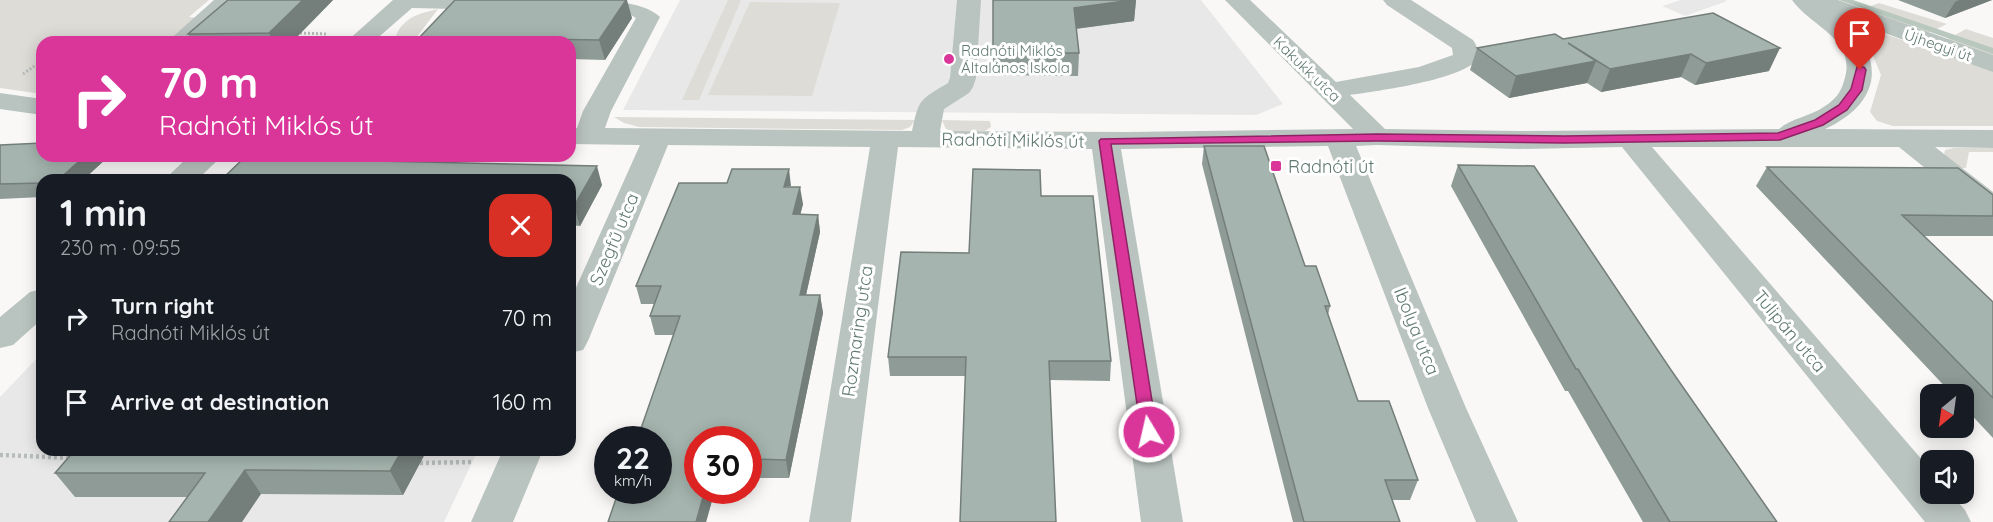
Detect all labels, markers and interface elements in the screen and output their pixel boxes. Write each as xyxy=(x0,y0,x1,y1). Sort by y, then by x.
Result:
pin xyxy=(1834,8,1885,70)
icon: arrive xyxy=(1843,17,1876,50)
street label: Újhegyi út xyxy=(1902,25,1974,65)
street label: Kakukk utca xyxy=(1269,32,1345,106)
place label: Radnóti Miklós Általános Iskola xyxy=(961,41,1070,77)
marker: Radnóti Miklós Általános Iskola xyxy=(942,52,956,66)
text: 70 m xyxy=(159,56,258,109)
icon: right xyxy=(60,60,138,138)
text: Radnóti Miklós út xyxy=(159,108,374,142)
street label: Radnóti Miklós út xyxy=(941,127,1085,153)
place label: Radnóti út xyxy=(1288,155,1374,178)
marker: Radnóti út xyxy=(1269,159,1283,173)
street label: Szegfű utca xyxy=(584,189,644,289)
text: 1 min xyxy=(60,190,147,235)
button: close xyxy=(489,194,552,257)
text: 230 m · 09:55 xyxy=(60,235,181,260)
street label: Rozmaring utca xyxy=(836,264,878,398)
street label: Ibolya utca xyxy=(1389,284,1445,378)
street label: Tulipán utca xyxy=(1749,285,1831,377)
text: Turn right xyxy=(111,292,215,320)
icon: right xyxy=(60,302,93,335)
text: 70 m xyxy=(502,304,552,332)
text: Radnóti Miklós út xyxy=(111,320,270,345)
north arrow xyxy=(1920,384,1974,438)
map controls xyxy=(1920,384,1974,504)
icon: arrive xyxy=(60,386,93,419)
text: Arrive at destination xyxy=(111,388,329,416)
text: 160 m xyxy=(493,388,552,416)
position arrow xyxy=(1117,400,1181,464)
speed limit sign: 30 xyxy=(684,426,762,504)
text: 22 xyxy=(616,439,650,477)
button: sound xyxy=(1920,450,1974,504)
text: km/h xyxy=(614,471,652,490)

